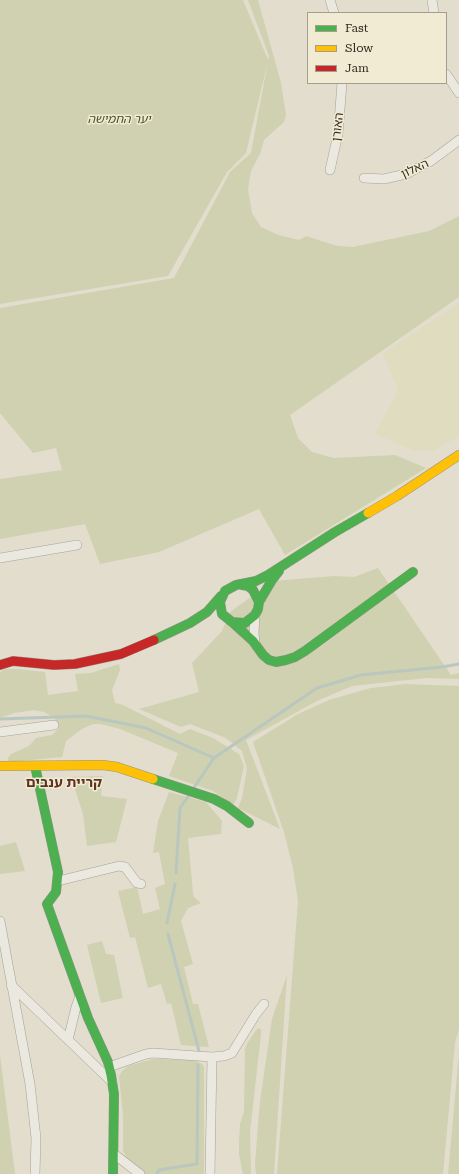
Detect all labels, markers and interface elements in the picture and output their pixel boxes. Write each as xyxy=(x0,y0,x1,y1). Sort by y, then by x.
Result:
legend xyxy=(307,12,447,84)
text: Fast xyxy=(345,21,368,35)
text: Slow xyxy=(345,41,373,55)
text: Jam xyxy=(345,61,369,75)
park label: יער החמישה xyxy=(87,112,151,126)
street label: האורן xyxy=(329,112,347,142)
street label: האלון xyxy=(399,156,431,182)
district label: קריית ענבים xyxy=(26,775,102,791)

